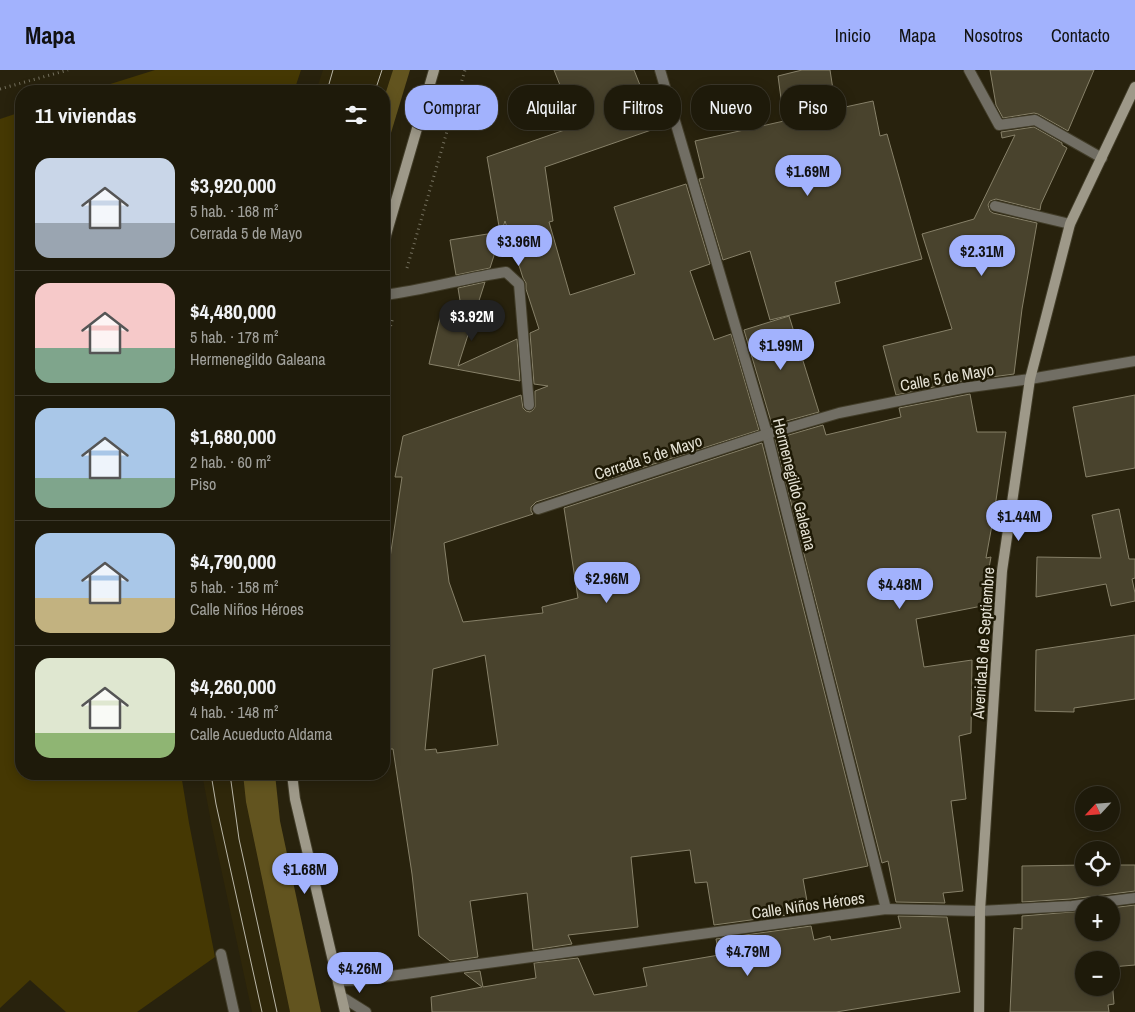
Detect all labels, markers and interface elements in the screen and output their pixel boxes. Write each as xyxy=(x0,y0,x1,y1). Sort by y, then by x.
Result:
text: Mapa xyxy=(25,19,75,51)
text: Inicio xyxy=(835,23,871,48)
text: Mapa xyxy=(899,23,936,48)
text: Nosotros xyxy=(964,23,1023,48)
text: Contacto xyxy=(1051,23,1110,48)
chip: Comprar xyxy=(405,85,498,130)
chip: Alquilar xyxy=(508,85,594,130)
chip: Filtros xyxy=(604,85,681,130)
chip: Nuevo xyxy=(691,85,770,130)
chip: Piso xyxy=(780,85,846,130)
text: 11 viviendas xyxy=(35,101,137,130)
icon: filters xyxy=(342,101,370,129)
pin: $1.69M xyxy=(767,154,849,197)
text: $1.69M xyxy=(786,160,830,182)
text: $3,920,000 xyxy=(190,171,276,200)
icon: home xyxy=(75,178,135,238)
text: 5 hab. · 168 m² xyxy=(190,200,278,222)
text: Cerrada 5 de Mayo xyxy=(190,222,302,244)
pin: $3.96M xyxy=(478,224,560,267)
text: $3.96M xyxy=(497,230,541,252)
pin: $2.31M xyxy=(941,234,1023,277)
text: $2.31M xyxy=(960,240,1004,262)
text: $4,480,000 xyxy=(190,297,276,326)
pin: $3.92M xyxy=(431,300,513,342)
icon: home xyxy=(75,303,135,363)
text: $3.92M xyxy=(450,305,494,327)
text: 5 hab. · 178 m² xyxy=(190,326,278,348)
pin: $1.99M xyxy=(740,328,822,371)
text: $1.99M xyxy=(759,334,803,356)
text: Hermenegildo Galeana xyxy=(190,348,326,370)
street label: Calle 5 de Mayo xyxy=(898,358,996,396)
street label: Hermenegildo Galeana xyxy=(768,416,822,553)
text: $1,680,000 xyxy=(190,422,276,451)
icon: home xyxy=(75,428,135,488)
street label: Cerrada 5 de Mayo xyxy=(591,429,705,485)
text: 2 hab. · 60 m² xyxy=(190,451,271,473)
text: Piso xyxy=(190,473,216,495)
pin: $1.44M xyxy=(978,500,1060,542)
text: $1.44M xyxy=(997,505,1041,527)
text: $4,790,000 xyxy=(190,547,276,576)
icon: home xyxy=(75,553,135,613)
pin: $2.96M xyxy=(566,562,648,604)
street label: Avenida16 de Septiembre xyxy=(967,566,999,721)
text: $2.96M xyxy=(585,567,629,589)
pin: $4.48M xyxy=(859,568,941,610)
text: $4.48M xyxy=(878,573,922,595)
text: 5 hab. · 158 m² xyxy=(190,576,278,598)
text: Calle Niños Héroes xyxy=(190,598,304,620)
text: $4,260,000 xyxy=(190,672,276,701)
icon: home xyxy=(75,678,135,738)
text: 4 hab. · 148 m² xyxy=(190,701,278,723)
text: Calle Acueducto Aldama xyxy=(190,723,332,745)
north arrow xyxy=(1075,786,1120,831)
map controls xyxy=(1075,786,1120,996)
button: locate xyxy=(1075,841,1120,886)
pin: $1.68M xyxy=(264,852,346,895)
text: $1.68M xyxy=(283,858,327,880)
street label: Calle Niños Héroes xyxy=(750,886,866,924)
button: + xyxy=(1075,896,1120,941)
pin: $4.79M xyxy=(707,934,789,977)
text: $4.79M xyxy=(726,940,770,962)
button: − xyxy=(1075,951,1120,996)
pin: $4.26M xyxy=(319,952,401,994)
text: $4.26M xyxy=(338,957,382,979)

